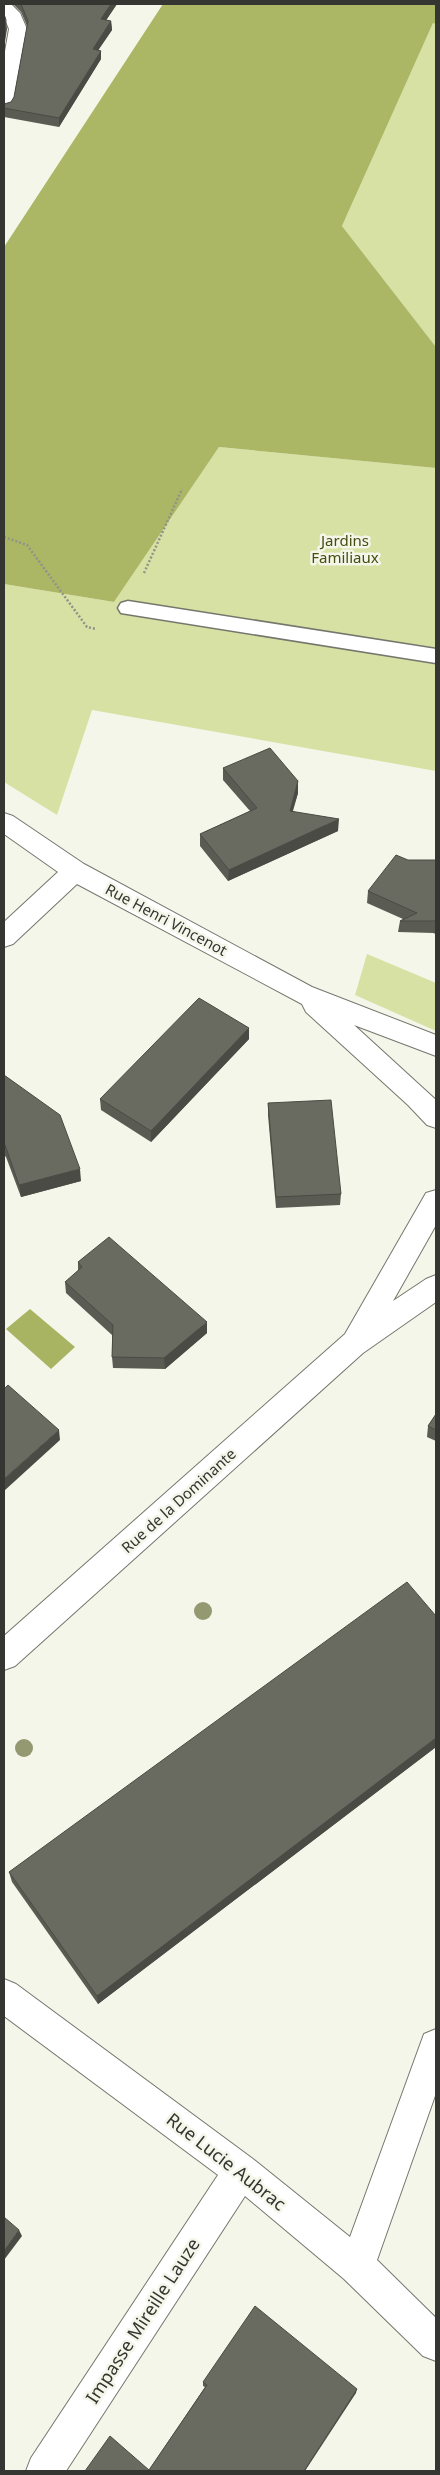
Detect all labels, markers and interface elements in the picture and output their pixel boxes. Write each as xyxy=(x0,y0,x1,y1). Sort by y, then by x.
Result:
park label: Jardins Familiaux xyxy=(311,530,379,567)
street label: Rue Henri Vincenot xyxy=(102,879,231,960)
street label: Rue de la Dominante xyxy=(117,1443,240,1557)
street label: Rue Lucie Aubrac xyxy=(162,2107,292,2216)
street label: Impasse Mireille Lauze xyxy=(80,2233,205,2408)

